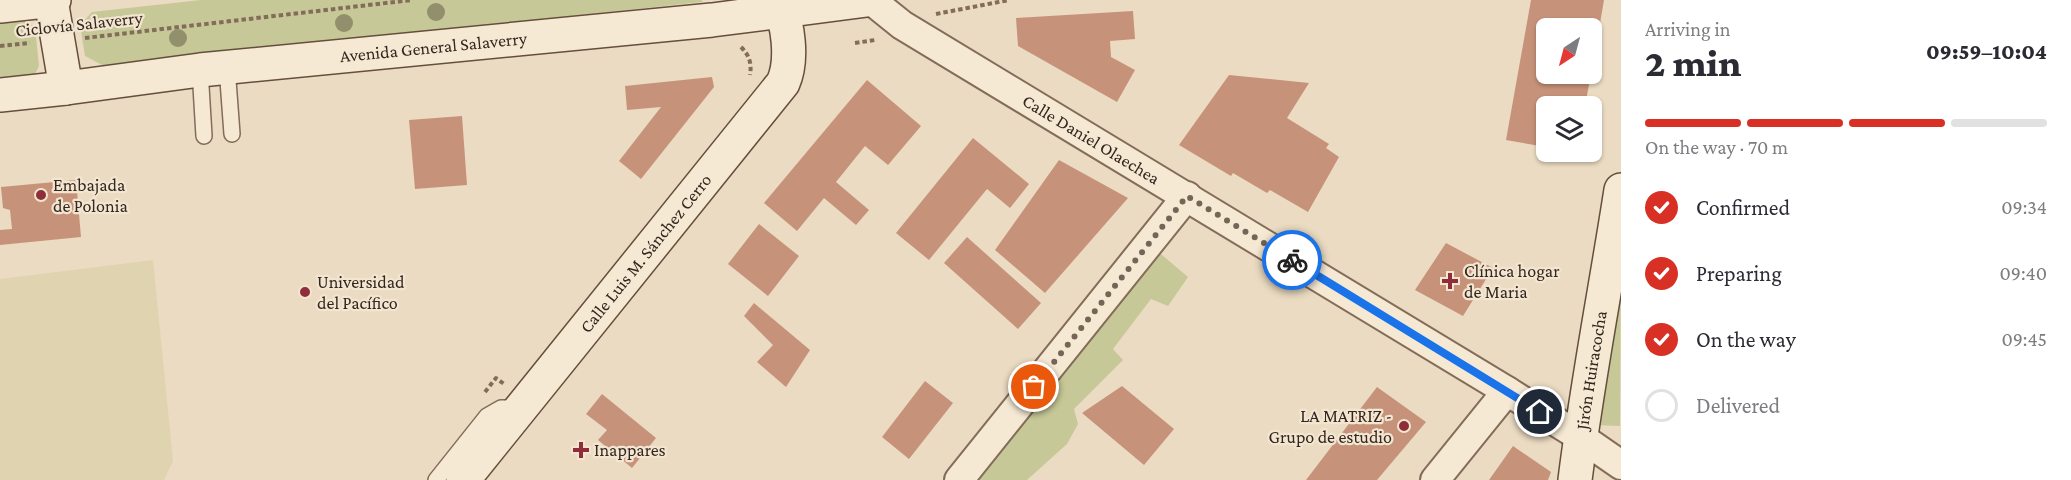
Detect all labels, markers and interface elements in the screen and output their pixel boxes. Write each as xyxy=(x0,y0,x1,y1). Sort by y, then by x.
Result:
street label: Ciclovía Salaverry xyxy=(14,7,144,41)
north arrow xyxy=(1536,18,1602,84)
map controls xyxy=(1536,18,1602,162)
text: Arriving in xyxy=(1645,18,1730,40)
street label: Avenida General Salaverry xyxy=(339,28,528,66)
text: 09:59–10:04 xyxy=(1926,39,2047,64)
text: 2 min xyxy=(1645,41,1741,84)
street label: Calle Daniel Olaechea xyxy=(1019,90,1163,189)
button: layers xyxy=(1536,96,1602,162)
text: On the way · 70 m xyxy=(1645,136,1788,158)
street label: Calle Luis M. Sánchez Cerro xyxy=(576,170,716,337)
place label: Embajada de Polonia xyxy=(53,175,128,216)
marker: Embajada de Polonia xyxy=(34,188,48,202)
icon: check xyxy=(1645,191,1678,224)
text: Confirmed xyxy=(1696,195,1790,220)
text: 09:34 xyxy=(2001,196,2047,218)
courier xyxy=(1262,230,1322,290)
icon: bike xyxy=(1276,244,1309,277)
icon: check xyxy=(1645,257,1678,290)
place label: Clínica hogar de Maria xyxy=(1464,261,1560,302)
text: Preparing xyxy=(1696,261,1782,286)
text: 09:40 xyxy=(1999,262,2047,284)
place label: Universidad del Pacífico xyxy=(317,272,405,313)
marker: Clínica hogar de Maria xyxy=(1441,272,1459,290)
marker: Universidad del Pacífico xyxy=(298,285,312,299)
street label: Jirón Huiracocha xyxy=(1572,309,1611,433)
icon: check xyxy=(1645,323,1678,356)
text: On the way xyxy=(1696,327,1796,352)
text: 09:45 xyxy=(2001,328,2047,350)
pin xyxy=(1008,361,1059,412)
icon: bag xyxy=(1017,370,1050,403)
pin xyxy=(1514,386,1565,437)
text: Delivered xyxy=(1696,393,1780,418)
icon: home xyxy=(1523,395,1556,428)
place label: LA MATRIZ - Grupo de estudio xyxy=(1269,406,1392,447)
marker: LA MATRIZ - Grupo de estudio xyxy=(1397,419,1411,433)
place label: Inappares xyxy=(594,440,666,460)
marker: Inappares xyxy=(572,441,590,459)

